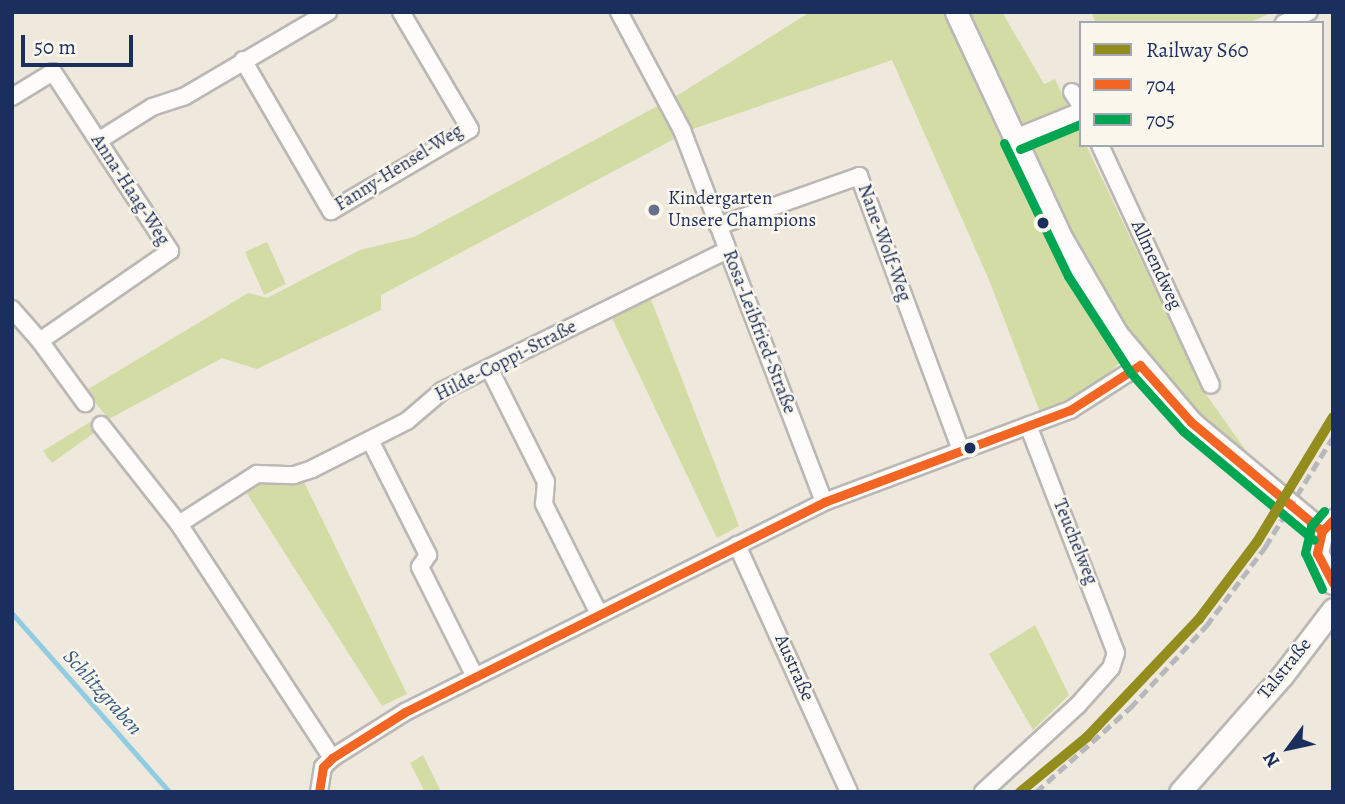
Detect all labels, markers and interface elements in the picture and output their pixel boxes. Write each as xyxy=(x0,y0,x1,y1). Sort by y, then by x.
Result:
scale bar xyxy=(24,21,136,65)
legend xyxy=(1079,21,1324,147)
text: 50 m xyxy=(34,33,76,61)
text: Railway S60 xyxy=(1146,36,1249,64)
text: 704 xyxy=(1146,71,1176,99)
text: 705 xyxy=(1146,106,1175,134)
street label: Fanny-Hensel-Weg xyxy=(331,120,467,216)
street label: Anna-Haag-Weg xyxy=(86,130,174,250)
street label: Nane-Wolf-Weg xyxy=(852,181,916,305)
place label: Kindergarten Unsere Champions xyxy=(668,188,816,232)
marker: Kindergarten Unsere Champions xyxy=(646,202,662,218)
unlabelled marker xyxy=(1036,216,1050,230)
street label: Allmendweg xyxy=(1125,217,1187,313)
street label: Rosa-Leibfried-Straße xyxy=(717,247,801,417)
street label: Hilde-Coppi-Straße xyxy=(431,315,581,407)
unlabelled marker xyxy=(963,441,977,455)
street label: Teuchelweg xyxy=(1048,496,1102,588)
street label: Austraße xyxy=(769,631,819,705)
street label: Talstraße xyxy=(1253,634,1317,704)
water label: Schlitzgraben xyxy=(58,644,148,740)
north arrow xyxy=(1254,713,1324,783)
text: N xyxy=(1257,747,1286,772)

